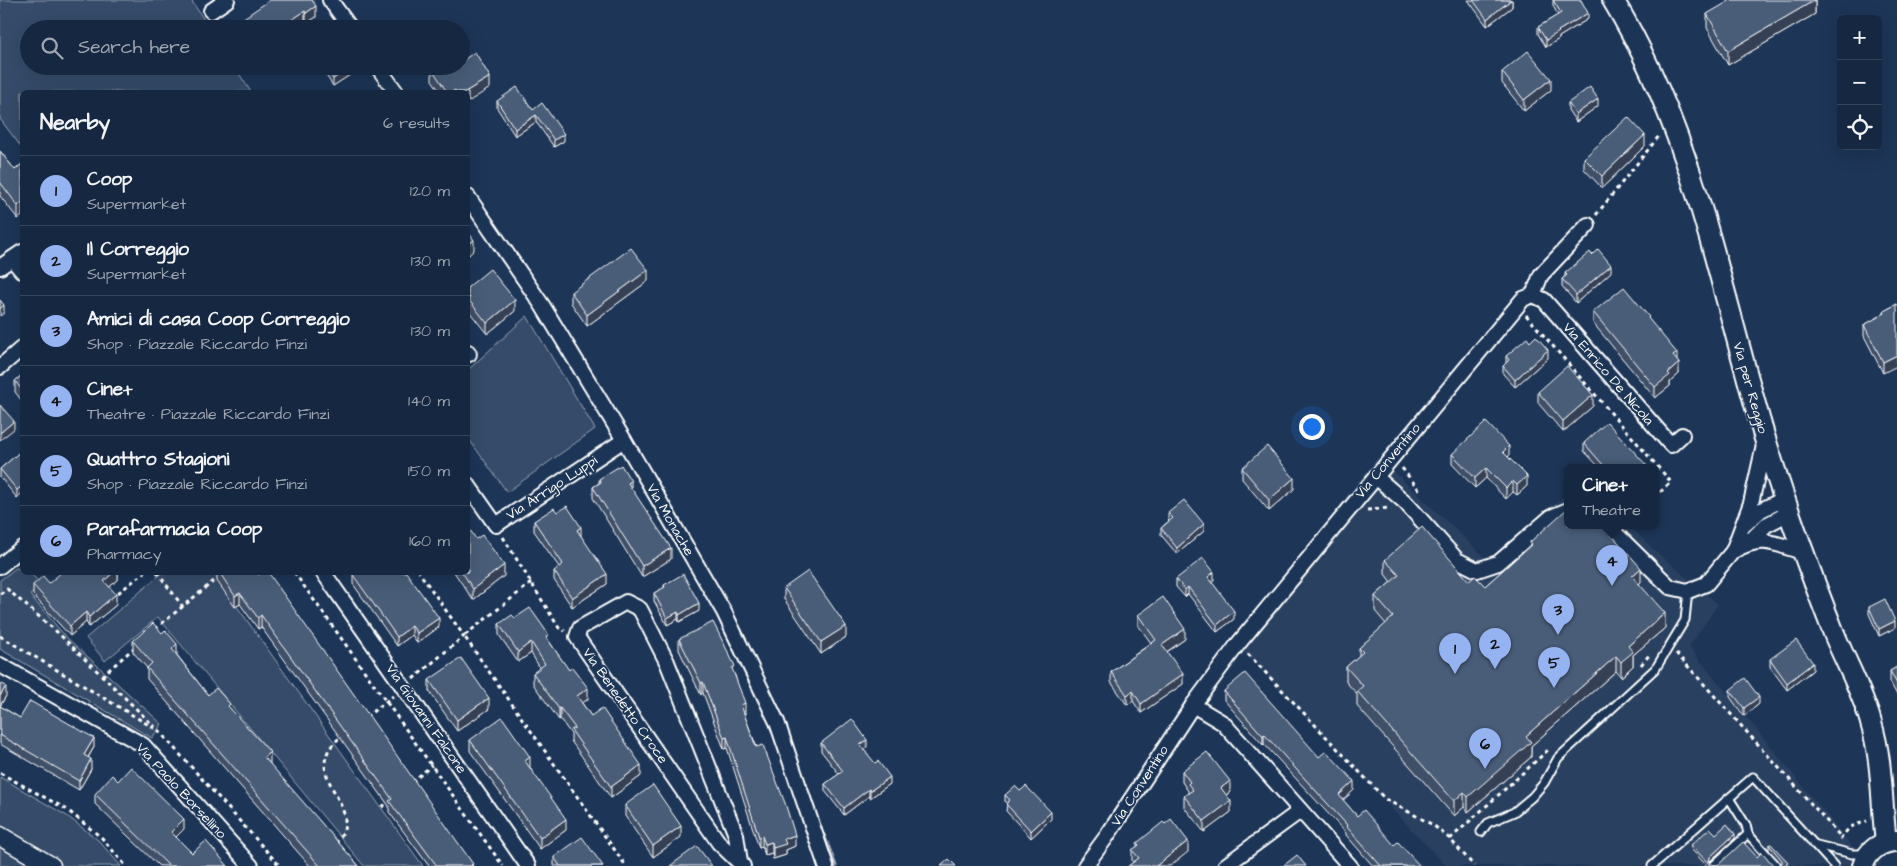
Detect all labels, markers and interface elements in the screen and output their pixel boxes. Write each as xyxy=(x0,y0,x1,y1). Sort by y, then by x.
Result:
map controls xyxy=(1837,15,1882,150)
button: + xyxy=(1837,15,1882,60)
search box xyxy=(20,20,470,75)
icon: search xyxy=(38,34,66,62)
text: Search here xyxy=(78,34,190,61)
button: − xyxy=(1837,60,1882,105)
button: locate xyxy=(1837,105,1882,150)
text: Nearby xyxy=(40,108,110,137)
text: 6 results xyxy=(383,112,450,134)
text: Coop xyxy=(87,166,132,193)
text: 1 xyxy=(55,180,57,202)
text: 120 m xyxy=(410,180,450,202)
text: Supermarket xyxy=(87,193,186,215)
text: Il Correggio xyxy=(87,236,189,263)
text: 2 xyxy=(51,250,61,272)
text: 130 m xyxy=(411,250,450,272)
text: Supermarket xyxy=(87,263,186,285)
text: Amici di casa Coop Correggio xyxy=(87,306,350,333)
street label: Via Enrico De Nicola xyxy=(1558,318,1658,430)
text: 3 xyxy=(52,320,60,342)
text: 130 m xyxy=(411,320,450,342)
text: Shop · Piazzale Riccardo Finzi xyxy=(87,333,307,355)
street label: Via per Reggio xyxy=(1727,340,1773,436)
text: Cine+ xyxy=(87,376,133,403)
text: 4 xyxy=(51,390,61,412)
text: 140 m xyxy=(408,390,450,412)
text: Theatre · Piazzale Riccardo Finzi xyxy=(87,403,330,425)
your location xyxy=(1299,414,1325,440)
street label: Via Conventino xyxy=(1350,419,1426,503)
text: Quattro Stagioni xyxy=(87,446,229,473)
street label: Via Arrigo Luppi xyxy=(502,451,602,525)
text: 5 xyxy=(50,460,62,482)
text: 150 m xyxy=(408,460,450,482)
popup xyxy=(1564,464,1659,529)
text: Cine+ xyxy=(1582,472,1628,499)
text: Shop · Piazzale Riccardo Finzi xyxy=(87,473,307,495)
street label: Via Monache xyxy=(641,480,699,560)
text: Theatre xyxy=(1582,499,1641,521)
text: Parafarmacia Coop xyxy=(87,516,262,543)
text: 6 xyxy=(51,530,61,552)
text: 160 m xyxy=(409,530,450,552)
text: Pharmacy xyxy=(87,543,162,565)
pin: 4 xyxy=(1596,545,1628,586)
pin: 3 xyxy=(1542,594,1574,635)
pin: 2 xyxy=(1479,628,1511,669)
pin: 1 xyxy=(1439,633,1471,674)
street label: Via Benedetto Croce xyxy=(577,644,673,768)
pin: 5 xyxy=(1538,647,1570,688)
street label: Via Giovanni Falcone xyxy=(381,660,472,778)
pin: 6 xyxy=(1469,728,1501,769)
street label: Via Paolo Borsellino xyxy=(131,739,231,844)
street label: Via Conventino xyxy=(1106,741,1174,830)

